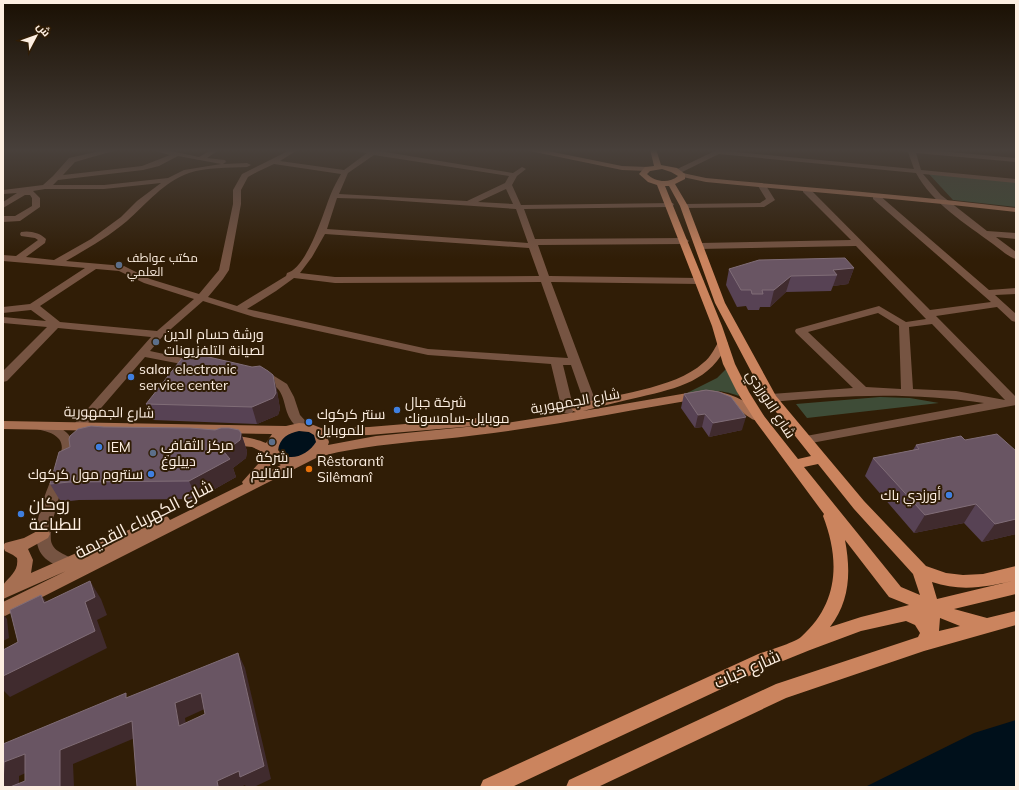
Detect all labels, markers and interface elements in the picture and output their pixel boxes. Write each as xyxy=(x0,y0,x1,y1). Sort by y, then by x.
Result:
north arrow xyxy=(16,16,56,56)
text: ش xyxy=(34,20,53,39)
place label: مكتب عواطف العلمي xyxy=(127,250,198,282)
marker: مكتب عواطف العلمي xyxy=(114,260,124,270)
place label: ورشة حسام الدين لصيانة التلفزيونات xyxy=(164,325,265,359)
marker: ورشة حسام الدين لصيانة التلفزيونات xyxy=(151,337,161,347)
place label: salar electronic service center xyxy=(139,360,237,394)
street label: شارع الاورزدي xyxy=(740,366,800,443)
marker: salar electronic service center xyxy=(126,372,136,382)
street label: شارع الجمهورية xyxy=(529,384,621,418)
place label: شركة جبال موبايل-سامسونك xyxy=(405,393,509,427)
street label: شارع الجمهورية xyxy=(64,402,154,422)
place label: سنتر كركوك للموبايل xyxy=(317,405,385,439)
marker: شركة جبال موبايل-سامسونك xyxy=(392,405,402,415)
marker: سنتر كركوك للموبايل xyxy=(304,417,314,427)
place label: مركز الثقافي دييلوغ xyxy=(161,436,234,470)
marker: شركة الاقاليم xyxy=(267,437,277,447)
place label: IEM xyxy=(107,438,131,456)
marker: IEM xyxy=(94,442,104,452)
marker: مركز الثقافي دييلوغ xyxy=(148,448,158,458)
place label: شركة الاقاليم xyxy=(251,448,293,483)
place label: Rêstorantî Silêmanî xyxy=(317,452,384,486)
marker: Rêstorantî Silêmanî xyxy=(304,464,314,474)
place label: سنتروم مول كركوك xyxy=(28,465,143,484)
marker: سنتروم مول كركوك xyxy=(146,469,156,479)
street label: شارع الكهرباء القديمة xyxy=(71,475,217,564)
place label: أورزدي باك xyxy=(880,486,941,507)
marker: أورزدي باك xyxy=(944,490,954,500)
place label: روكان للطباعة xyxy=(29,493,82,534)
marker: روكان للطباعة xyxy=(16,509,26,519)
street label: شارع خبات xyxy=(710,645,784,694)

